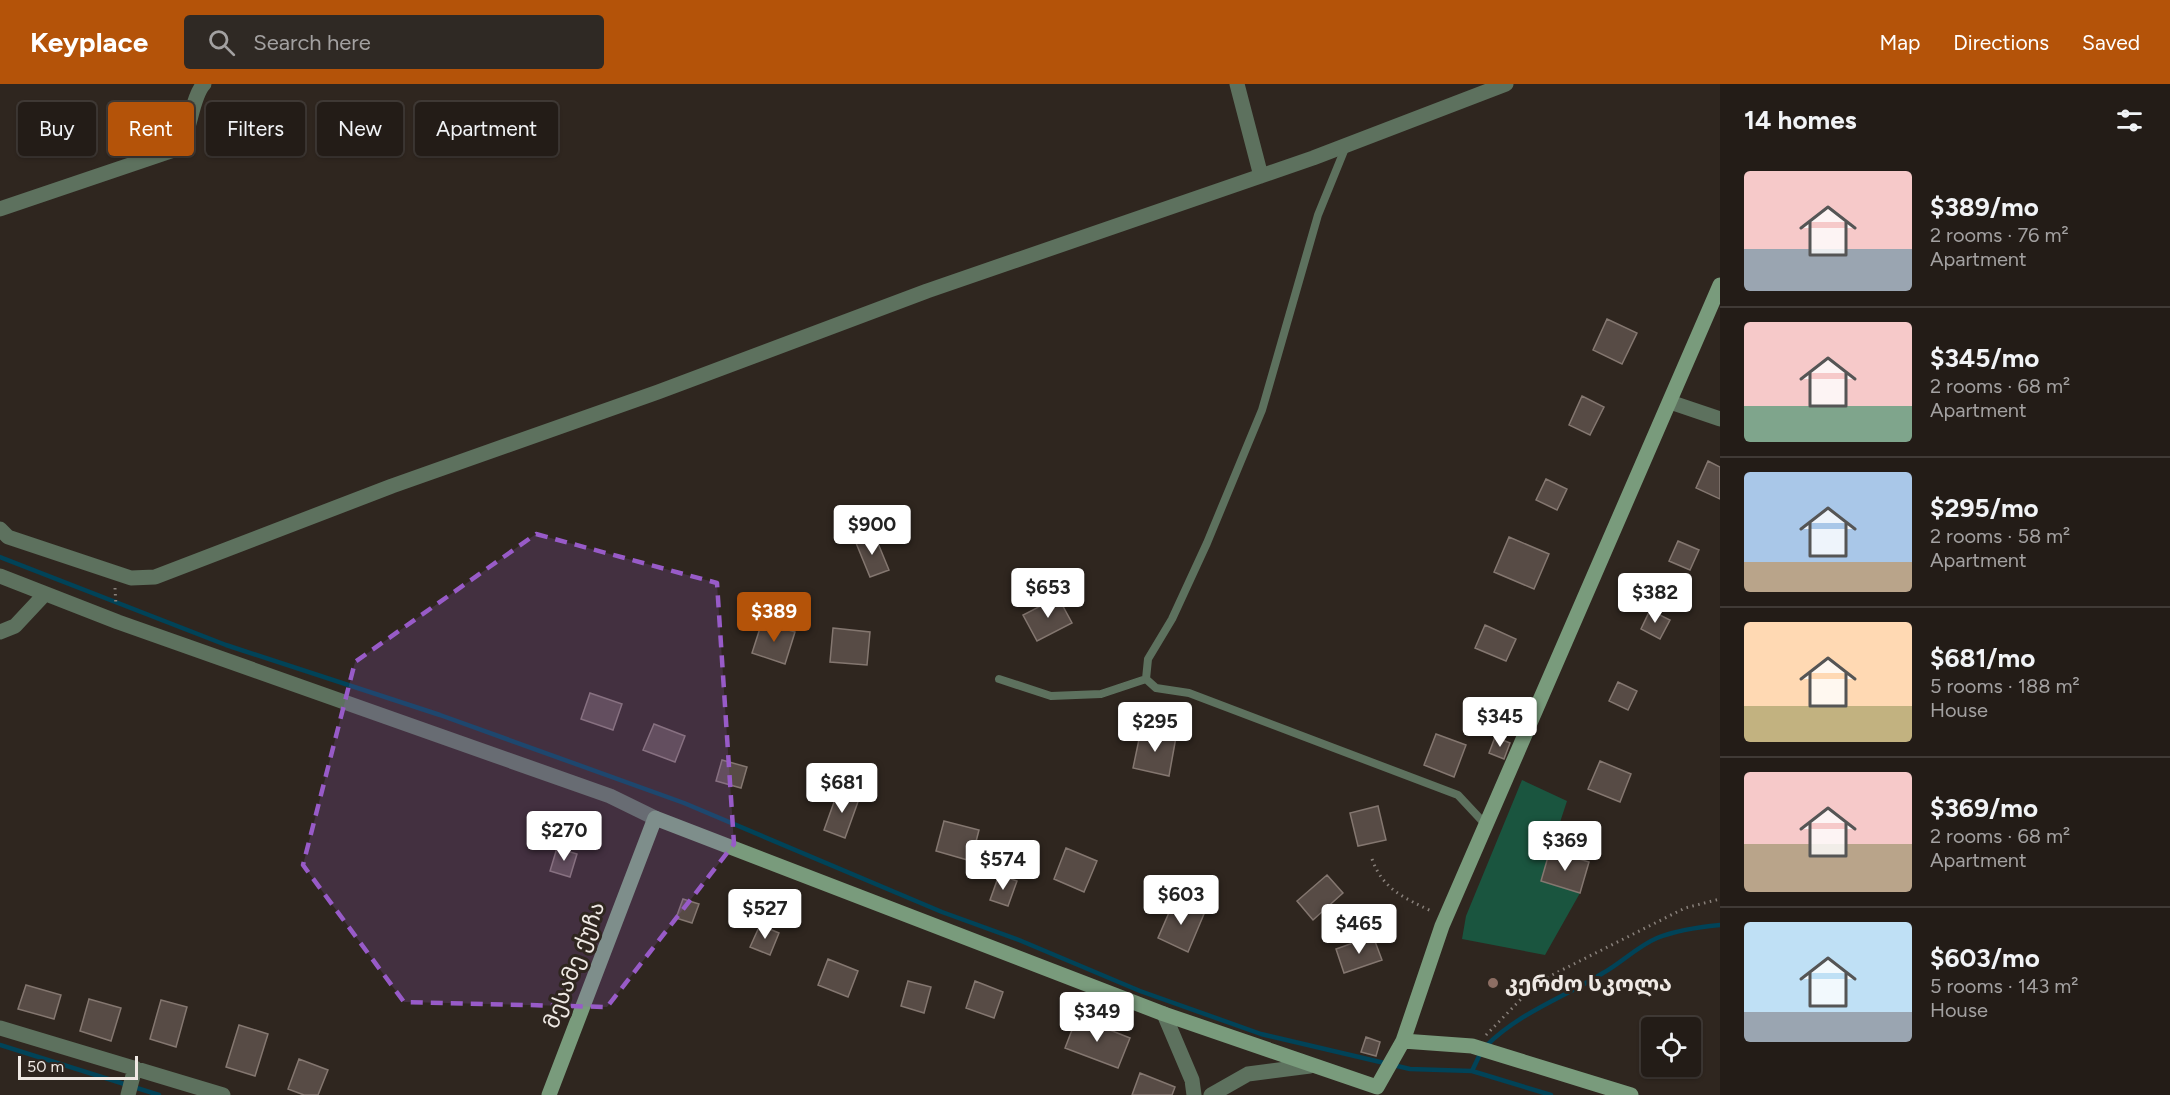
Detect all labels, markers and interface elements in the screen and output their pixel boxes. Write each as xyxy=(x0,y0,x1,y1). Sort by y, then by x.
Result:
search box xyxy=(184,15,604,69)
text: Keyplace xyxy=(30,25,148,59)
icon: search xyxy=(205,26,238,59)
text: Search here xyxy=(253,29,371,56)
text: Map xyxy=(1879,30,1920,55)
text: Directions xyxy=(1953,30,2049,55)
text: Saved xyxy=(2082,30,2140,55)
chip: Buy xyxy=(18,102,96,156)
chip: Rent xyxy=(108,102,194,156)
chip: Filters xyxy=(206,102,305,156)
chip: New xyxy=(317,102,403,156)
chip: Apartment xyxy=(415,102,558,156)
text: 14 homes xyxy=(1744,104,1857,136)
icon: filters xyxy=(2113,104,2146,137)
text: $389/mo xyxy=(1930,191,2039,223)
icon: home xyxy=(1792,195,1864,267)
text: 2 rooms · 76 m² xyxy=(1930,223,2069,247)
text: Apartment xyxy=(1930,247,2027,271)
text: $345/mo xyxy=(1930,342,2039,374)
icon: home xyxy=(1792,346,1864,418)
text: 2 rooms · 68 m² xyxy=(1930,374,2070,398)
text: Apartment xyxy=(1930,398,2027,422)
text: $295/mo xyxy=(1930,492,2039,524)
icon: home xyxy=(1792,496,1864,568)
pin: $900 xyxy=(836,505,908,556)
text: $900 xyxy=(848,512,896,536)
text: 2 rooms · 58 m² xyxy=(1930,524,2070,548)
text: Apartment xyxy=(1930,548,2027,572)
pin: $653 xyxy=(1012,568,1084,619)
pin: $382 xyxy=(1619,573,1691,624)
text: $653 xyxy=(1025,575,1071,599)
text: $382 xyxy=(1632,580,1678,604)
pin: $389 xyxy=(738,592,810,643)
text: $389 xyxy=(751,599,797,623)
text: $681/mo xyxy=(1930,642,2035,674)
icon: home xyxy=(1792,646,1864,718)
text: 5 rooms · 188 m² xyxy=(1930,674,2080,698)
pin: $345 xyxy=(1464,697,1536,748)
text: House xyxy=(1930,698,1988,722)
pin: $295 xyxy=(1119,702,1191,753)
text: $345 xyxy=(1477,704,1523,728)
text: $295 xyxy=(1132,709,1178,733)
pin: $681 xyxy=(806,763,878,814)
text: $681 xyxy=(820,770,864,794)
text: $369/mo xyxy=(1930,792,2038,824)
icon: home xyxy=(1792,796,1864,868)
pin: $270 xyxy=(528,811,600,862)
text: $270 xyxy=(541,818,587,842)
pin: $369 xyxy=(1529,821,1601,872)
text: 2 rooms · 68 m² xyxy=(1930,824,2070,848)
text: $369 xyxy=(1542,828,1588,852)
pin: $574 xyxy=(967,840,1039,891)
text: $574 xyxy=(980,847,1026,871)
text: Apartment xyxy=(1930,848,2027,872)
pin: $603 xyxy=(1145,875,1217,926)
text: $603 xyxy=(1158,882,1204,906)
pin: $527 xyxy=(729,889,801,940)
text: $527 xyxy=(742,896,788,920)
street label: მესამე ქუჩა xyxy=(537,898,611,1032)
pin: $465 xyxy=(1323,904,1395,955)
text: $465 xyxy=(1336,911,1382,935)
text: $603/mo xyxy=(1930,942,2040,974)
icon: home xyxy=(1792,946,1864,1018)
place label: კერძო სკოლა xyxy=(1505,970,1672,997)
text: 5 rooms · 143 m² xyxy=(1930,974,2078,998)
marker: კერძო სკოლა xyxy=(1486,976,1500,990)
pin: $349 xyxy=(1061,992,1133,1043)
text: House xyxy=(1930,998,1988,1022)
text: $349 xyxy=(1074,999,1120,1023)
map controls xyxy=(1641,1017,1701,1077)
button: locate xyxy=(1641,1017,1701,1077)
scale bar xyxy=(18,1053,138,1080)
text: 50 m xyxy=(27,1057,64,1076)

